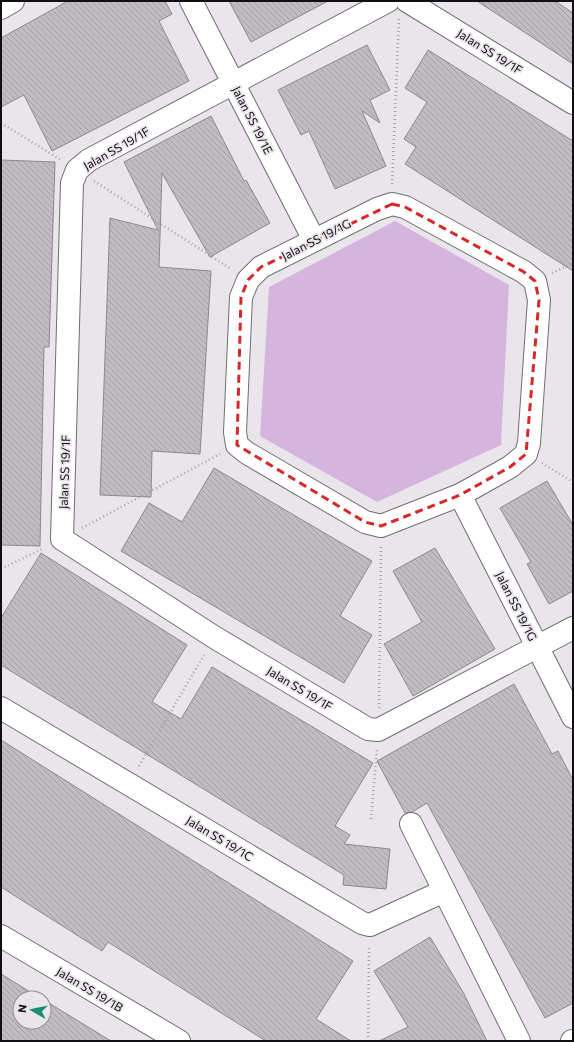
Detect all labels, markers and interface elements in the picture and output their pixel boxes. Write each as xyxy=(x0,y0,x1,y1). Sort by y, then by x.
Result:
street label: Jalan SS 19/1F xyxy=(454,25,525,77)
street label: Jalan SS 19/1E xyxy=(229,84,276,157)
street label: Jalan SS 19/1F xyxy=(80,123,152,173)
street label: Jalan SS 19/1G xyxy=(279,215,354,263)
street label: Jalan SS 19/1F xyxy=(56,435,73,509)
street label: Jalan SS 19/1G xyxy=(493,569,541,644)
street label: Jalan SS 19/1F xyxy=(264,663,335,714)
street label: Jalan SS 19/1C xyxy=(184,813,256,864)
street label: Jalan SS 19/1B xyxy=(54,964,126,1015)
north arrow xyxy=(12,990,52,1030)
text: N xyxy=(15,1003,29,1013)

